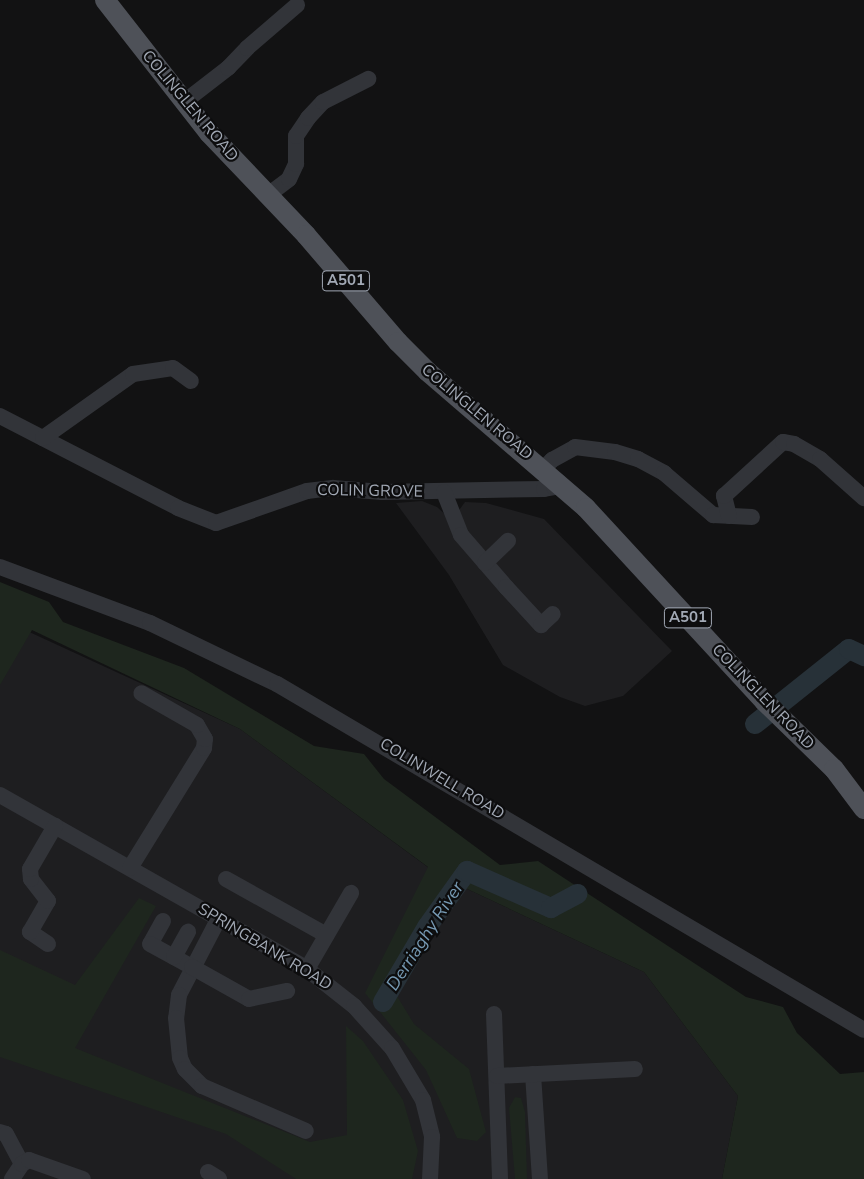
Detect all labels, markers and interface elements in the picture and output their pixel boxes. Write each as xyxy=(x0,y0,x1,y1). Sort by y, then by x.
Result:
street label: COLINGLEN ROAD xyxy=(138,47,242,165)
road number: A501 xyxy=(321,268,371,294)
street label: COLINGLEN ROAD xyxy=(418,360,536,464)
street label: COLIN GROVE xyxy=(317,480,423,502)
road number: A501 xyxy=(663,606,713,630)
street label: COLINGLEN ROAD xyxy=(708,640,818,754)
street label: COLINWELL ROAD xyxy=(376,734,508,824)
water label: Derriaghy River xyxy=(382,878,468,994)
street label: SPRINGBANK ROAD xyxy=(195,899,335,995)

